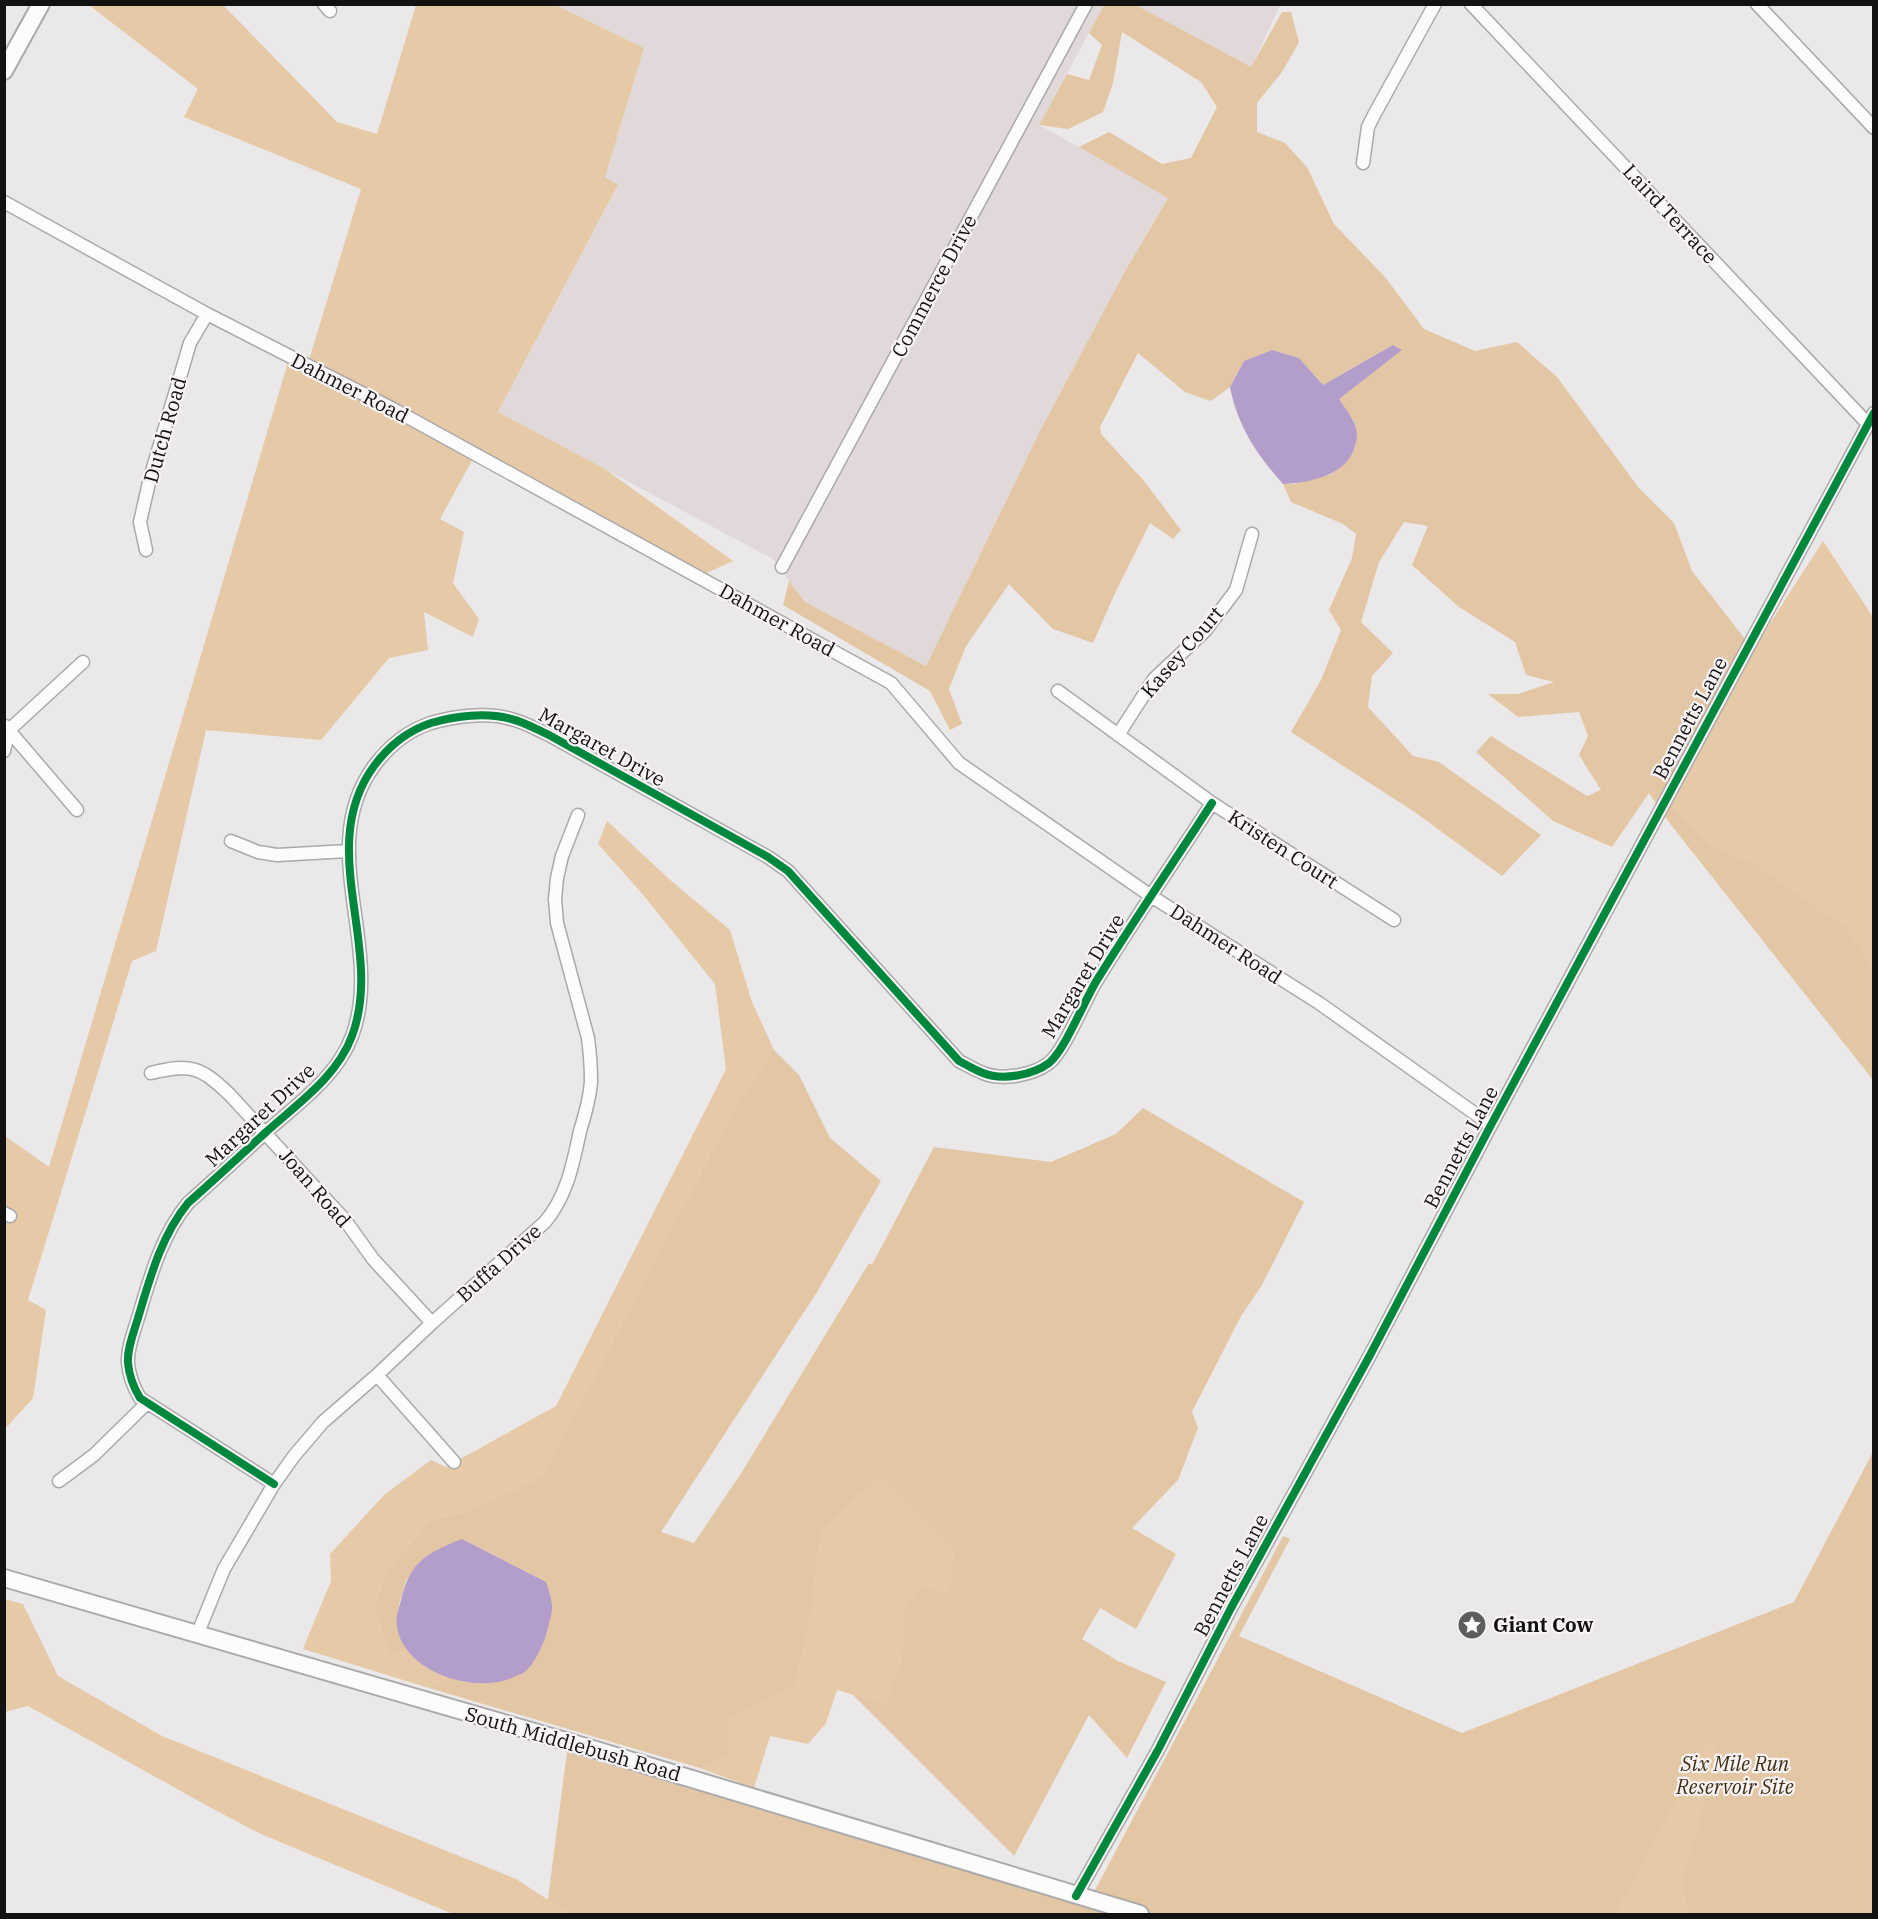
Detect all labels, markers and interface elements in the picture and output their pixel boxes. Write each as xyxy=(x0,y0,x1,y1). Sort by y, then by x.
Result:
street label: Laird Terrace xyxy=(1617,158,1724,269)
street label: Commerce Drive xyxy=(885,210,983,362)
street label: Dahmer Road xyxy=(287,346,414,429)
street label: Dutch Road xyxy=(137,374,192,486)
street label: Dahmer Road xyxy=(715,577,840,663)
street label: Kasey Court xyxy=(1134,600,1229,703)
street label: Bennetts Lane xyxy=(1646,652,1733,784)
street label: Margaret Drive xyxy=(534,701,670,792)
street label: Kristen Court xyxy=(1223,803,1344,894)
street label: Dahmer Road xyxy=(1165,897,1288,990)
street label: Margaret Drive xyxy=(1035,908,1130,1043)
street label: Margaret Drive xyxy=(199,1057,320,1172)
street label: Bennetts Lane xyxy=(1417,1081,1504,1213)
street label: Joan Road xyxy=(274,1142,357,1233)
street label: Buffa Drive xyxy=(451,1217,547,1308)
street label: Bennetts Lane xyxy=(1187,1509,1274,1641)
place icon: Giant Cow xyxy=(1456,1609,1488,1641)
place label: Giant Cow xyxy=(1493,1611,1594,1638)
street label: South Middlebush Road xyxy=(462,1700,684,1787)
park label: Six Mile Run Reservoir Site xyxy=(1675,1750,1794,1800)

